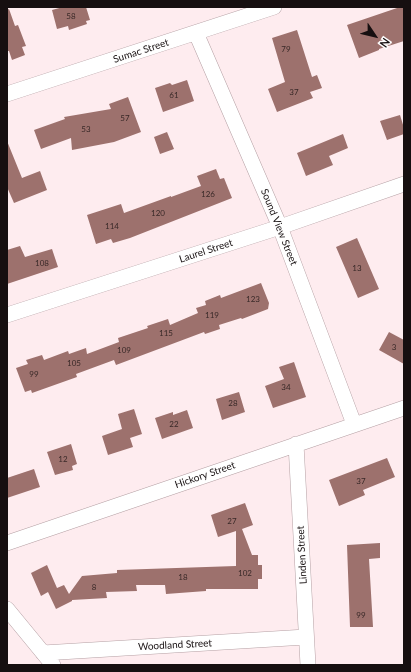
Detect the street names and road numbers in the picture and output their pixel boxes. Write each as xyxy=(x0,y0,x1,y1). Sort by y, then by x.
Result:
street label: Sumac Street xyxy=(112,36,170,66)
street label: Sound View Street xyxy=(258,187,300,267)
street label: Laurel Street xyxy=(178,237,234,265)
street label: Hickory Street xyxy=(173,459,237,491)
street label: Linden Street xyxy=(294,525,310,585)
street label: Woodland Street xyxy=(138,637,212,653)

